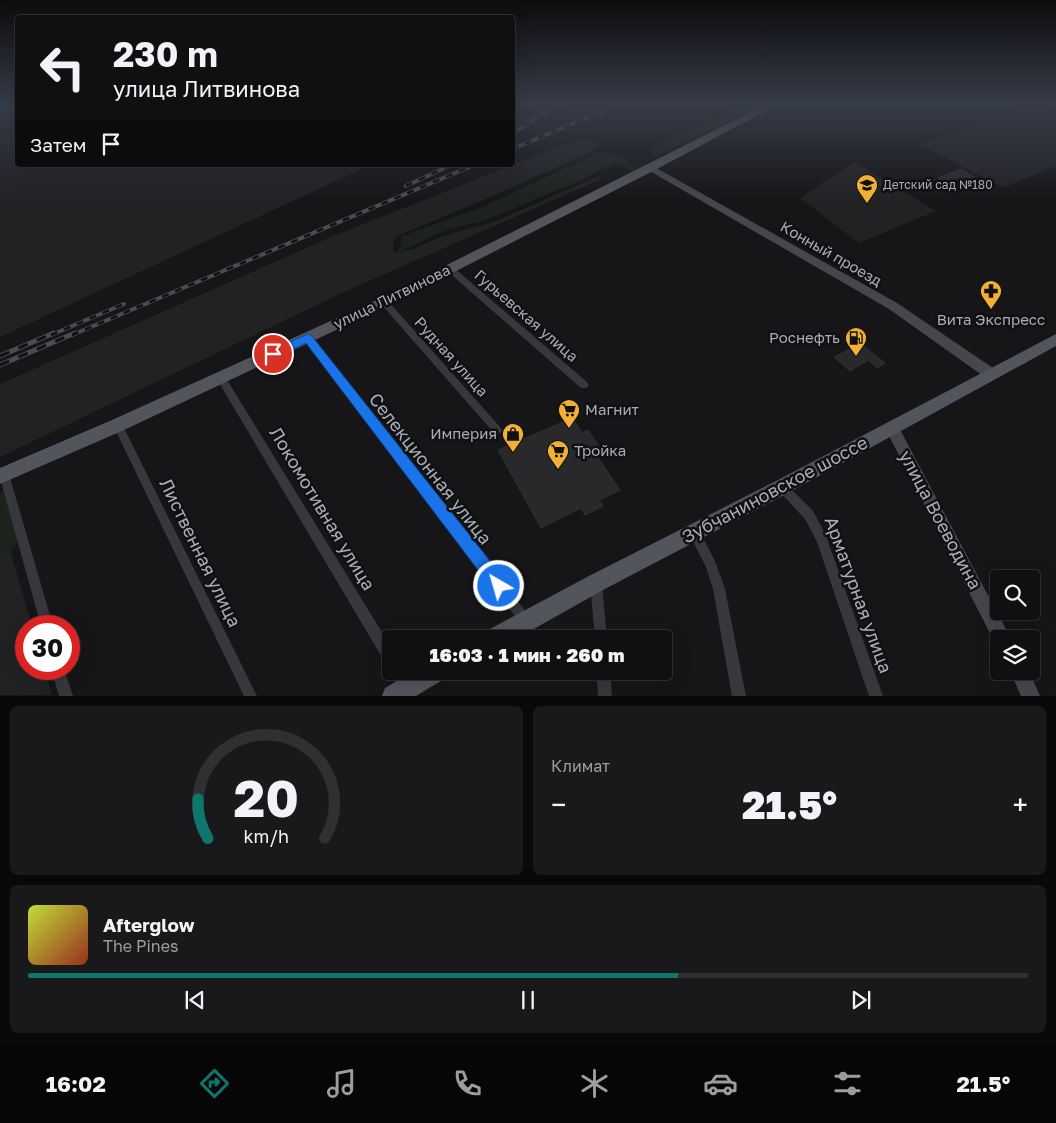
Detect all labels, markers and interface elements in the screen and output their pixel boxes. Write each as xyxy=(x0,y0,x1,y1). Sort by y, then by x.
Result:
text: 230 m xyxy=(113,33,218,75)
icon: left xyxy=(30,35,95,100)
text: улица Литвинова xyxy=(113,75,300,102)
icon: arrive xyxy=(97,130,125,158)
text: Затем xyxy=(30,133,87,156)
school or university icon: Детский сад №180 xyxy=(855,173,879,204)
place label: Детский сад №180 xyxy=(883,177,993,192)
street label: Конный проезд xyxy=(778,217,885,289)
street label: улица Литвинова xyxy=(330,260,453,332)
street label: Гурьевская улица xyxy=(471,265,582,365)
pharmacy icon: Вита Экспресс xyxy=(979,279,1003,310)
place label: Вита Экспресс xyxy=(937,310,1045,328)
street label: Рудная улица xyxy=(411,313,492,400)
fuel station icon: Роснефть xyxy=(844,326,868,357)
place label: Роснефть xyxy=(769,328,840,346)
pin xyxy=(252,333,294,375)
icon: arrive xyxy=(259,340,287,368)
street label: Селекционная улица xyxy=(365,388,497,549)
supermarket icon: Магнит xyxy=(557,398,581,429)
place label: Магнит xyxy=(585,400,640,418)
shop icon: Империя xyxy=(501,422,525,453)
street label: Локомотивная улица xyxy=(265,423,380,594)
place label: Империя xyxy=(430,424,497,442)
street label: Зубчаниновское шоссе xyxy=(678,431,871,547)
supermarket icon: Тройка xyxy=(546,439,570,470)
place label: Тройка xyxy=(574,441,626,459)
street label: улица Воеводина xyxy=(895,446,987,593)
street label: Лиственная улица xyxy=(155,475,246,631)
street label: Арматурная улица xyxy=(820,513,898,676)
position arrow xyxy=(472,559,524,611)
map controls xyxy=(990,570,1040,680)
button: search xyxy=(990,570,1040,620)
speed limit sign: 30 xyxy=(15,615,80,680)
button: layers xyxy=(990,630,1040,680)
text: 16:03 · 1 мин · 260 m xyxy=(430,643,624,666)
text: Климат xyxy=(551,756,610,776)
text: 20 xyxy=(234,766,299,828)
text: 21.5° xyxy=(742,782,837,827)
text: − xyxy=(551,788,566,821)
text: + xyxy=(1013,788,1028,821)
text: km/h xyxy=(244,825,289,847)
text: Afterglow xyxy=(103,913,194,936)
text: The Pines xyxy=(103,936,178,956)
icon: previous xyxy=(181,986,209,1014)
icon: pause xyxy=(514,986,542,1014)
icon: next xyxy=(847,986,875,1014)
icon: directions xyxy=(197,1066,232,1101)
icon: music xyxy=(324,1066,359,1101)
icon: phone xyxy=(450,1066,485,1101)
icon: climate xyxy=(577,1066,612,1101)
icon: car xyxy=(703,1066,738,1101)
icon: filters xyxy=(830,1066,865,1101)
text: 16:02 xyxy=(46,1070,106,1097)
text: 21.5° xyxy=(956,1070,1010,1097)

